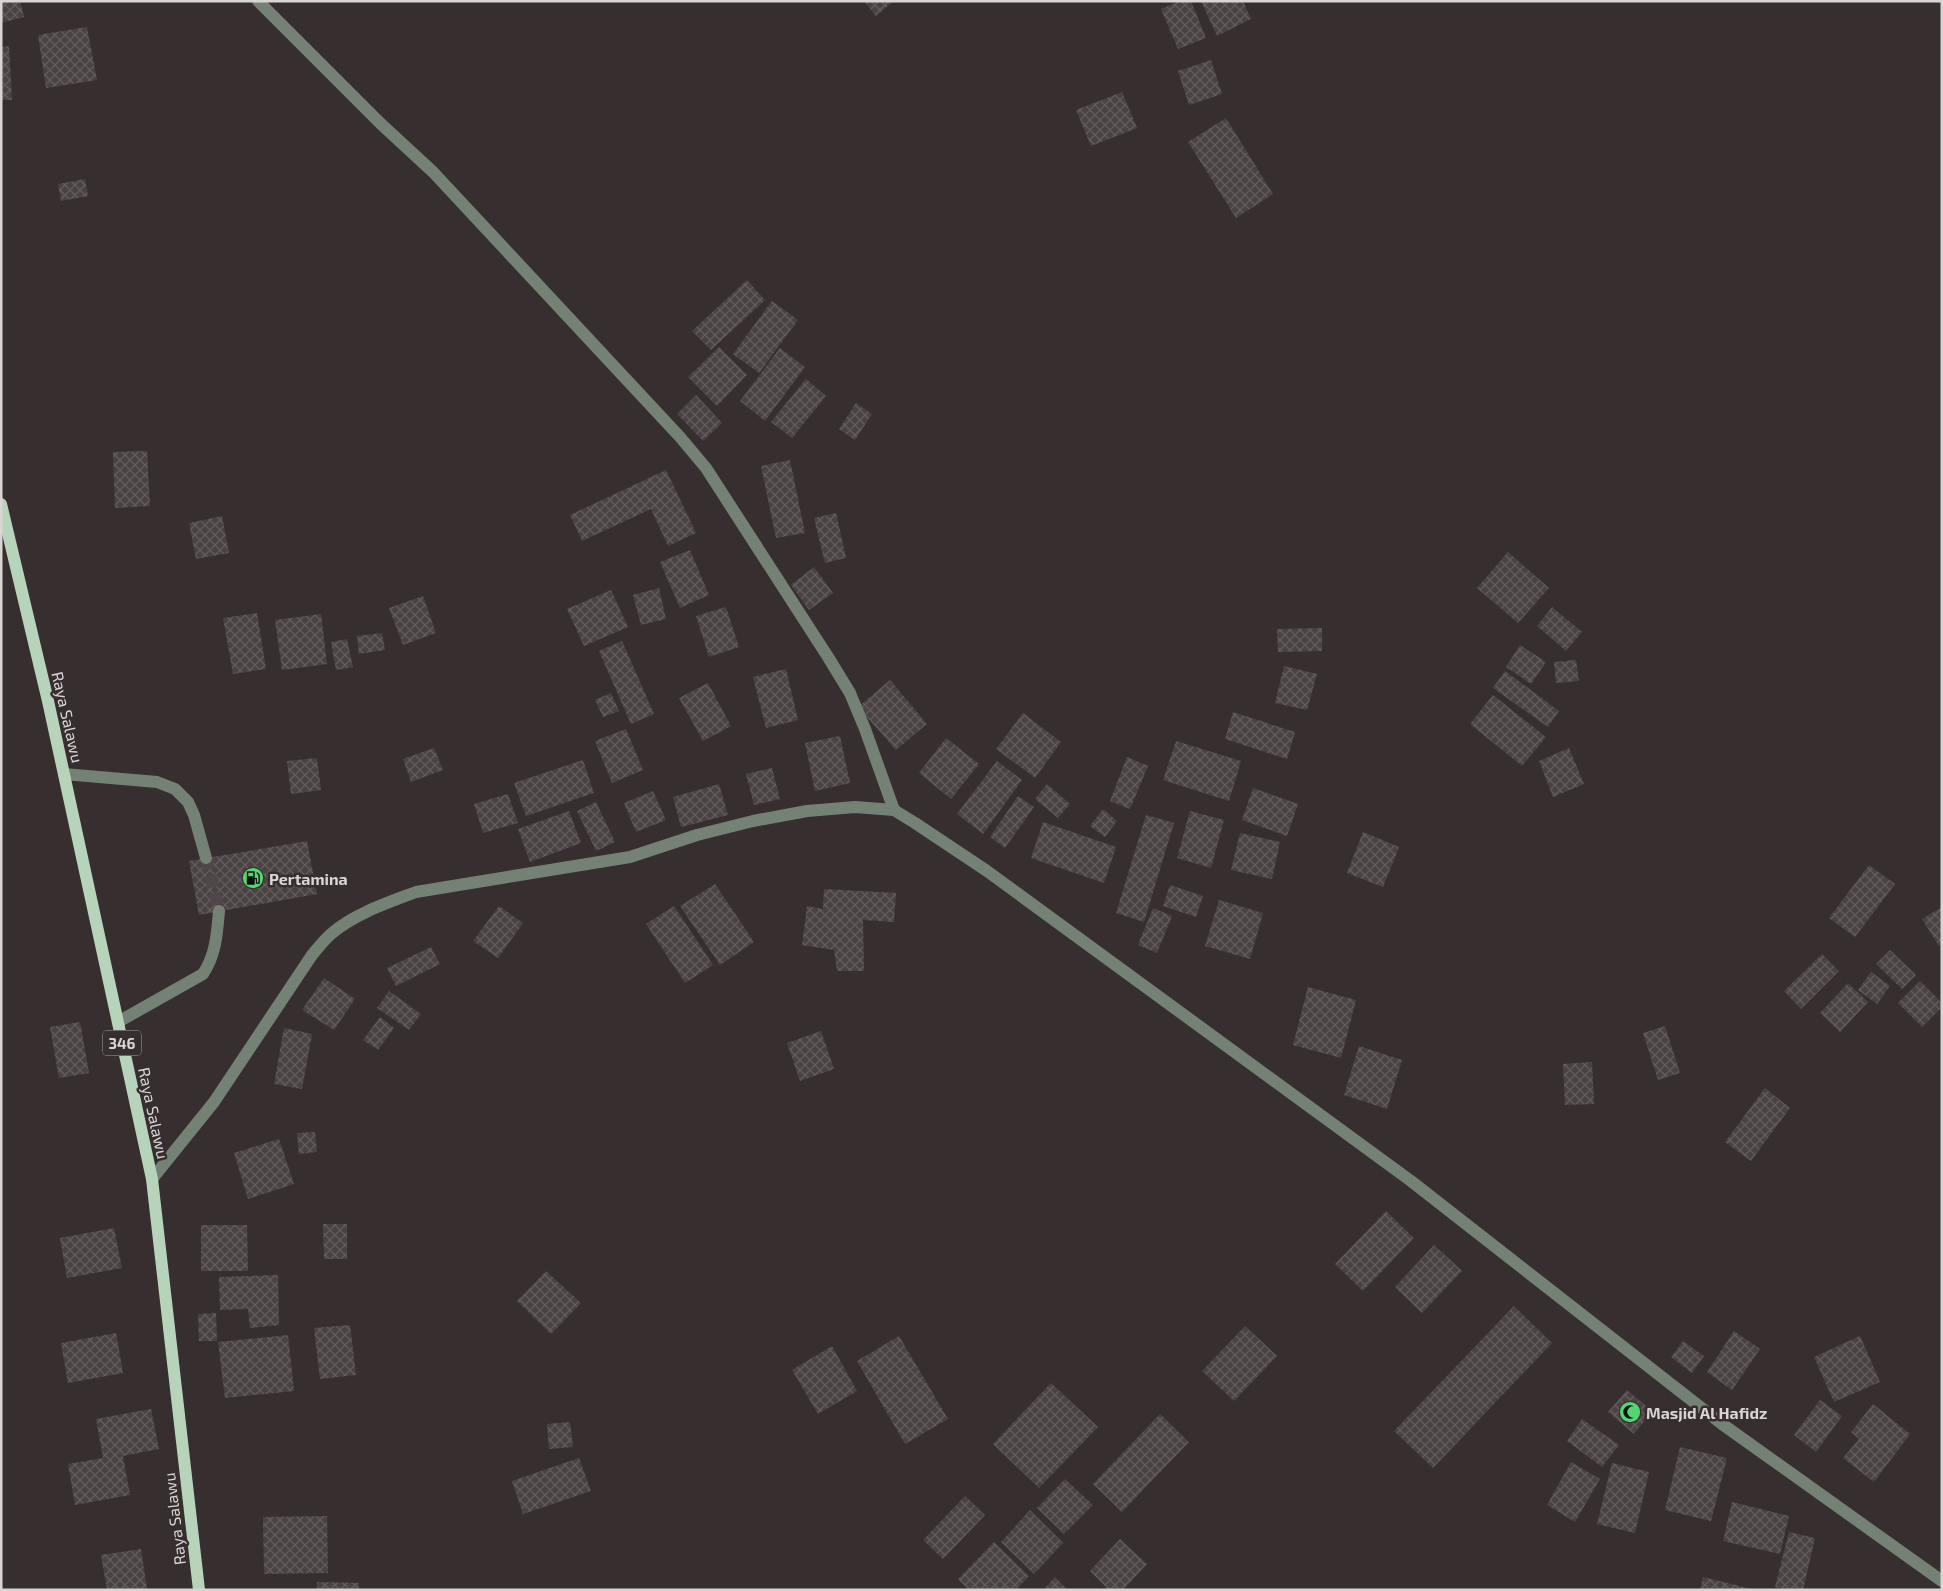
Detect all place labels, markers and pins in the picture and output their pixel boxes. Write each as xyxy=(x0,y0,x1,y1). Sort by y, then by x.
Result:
fuel station icon: Pertamina xyxy=(241,866,265,890)
place label: Pertamina xyxy=(269,869,348,888)
mosque icon: Masjid Al Hafidz xyxy=(1618,1400,1642,1424)
place label: Masjid Al Hafidz xyxy=(1646,1403,1767,1422)

